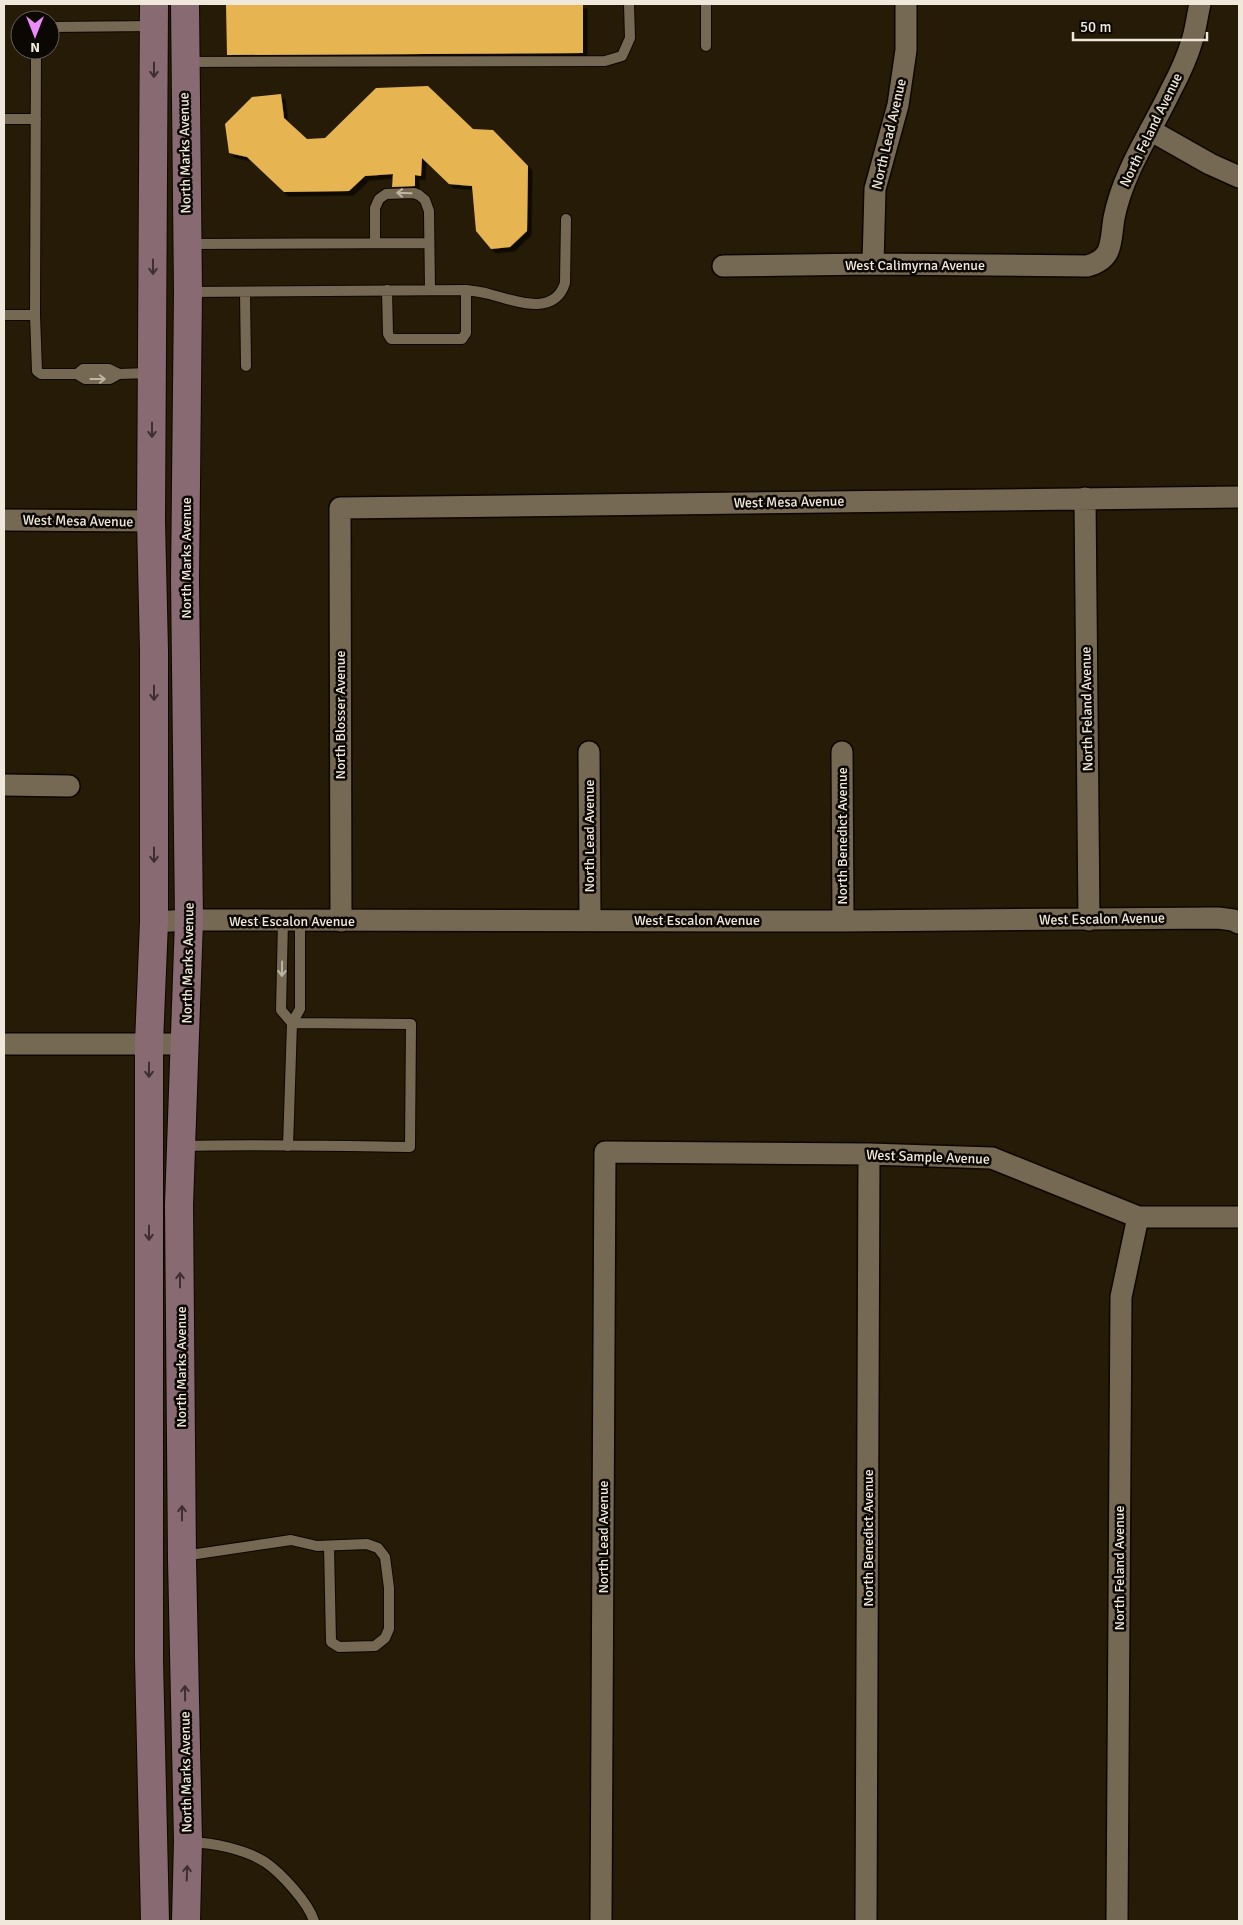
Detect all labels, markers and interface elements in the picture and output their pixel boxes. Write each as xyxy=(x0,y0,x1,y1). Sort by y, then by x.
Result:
north arrow xyxy=(10,10,60,60)
scale bar xyxy=(1073,10,1207,42)
text: 50 m xyxy=(1080,18,1111,36)
text: N xyxy=(30,39,40,56)
one-way arrow xyxy=(149,62,159,78)
street label: North Feland Avenue xyxy=(1116,70,1186,190)
street label: North Lead Avenue xyxy=(868,77,910,191)
street label: North Marks Avenue xyxy=(175,92,195,214)
one-way arrow xyxy=(396,188,412,198)
street label: West Calimyrna Avenue xyxy=(845,257,985,274)
one-way arrow xyxy=(148,259,158,275)
one-way arrow xyxy=(90,374,106,384)
one-way arrow xyxy=(147,422,157,438)
street label: West Mesa Avenue xyxy=(733,493,845,511)
street label: North Marks Avenue xyxy=(178,497,195,619)
street label: West Mesa Avenue xyxy=(22,512,134,530)
street label: North Feland Avenue xyxy=(1077,646,1097,772)
street label: North Blosser Avenue xyxy=(332,651,349,779)
one-way arrow xyxy=(149,684,159,700)
street label: North Benedict Avenue xyxy=(834,767,851,905)
street label: North Lead Avenue xyxy=(581,779,598,893)
one-way arrow xyxy=(149,846,159,863)
street label: North Marks Avenue xyxy=(178,902,198,1024)
street label: West Escalon Avenue xyxy=(1039,909,1165,929)
street label: West Escalon Avenue xyxy=(634,912,760,929)
street label: West Escalon Avenue xyxy=(229,913,355,930)
one-way arrow xyxy=(277,961,286,977)
one-way arrow xyxy=(144,1062,154,1078)
street label: West Sample Avenue xyxy=(866,1146,990,1168)
one-way arrow xyxy=(144,1224,154,1240)
one-way arrow xyxy=(175,1272,185,1288)
street label: North Marks Avenue xyxy=(173,1306,190,1428)
street label: North Benedict Avenue xyxy=(860,1469,877,1607)
street label: North Lead Avenue xyxy=(595,1480,612,1594)
one-way arrow xyxy=(177,1505,187,1521)
street label: North Feland Avenue xyxy=(1111,1506,1128,1630)
one-way arrow xyxy=(180,1685,190,1701)
street label: North Marks Avenue xyxy=(176,1711,196,1833)
one-way arrow xyxy=(182,1865,192,1881)

